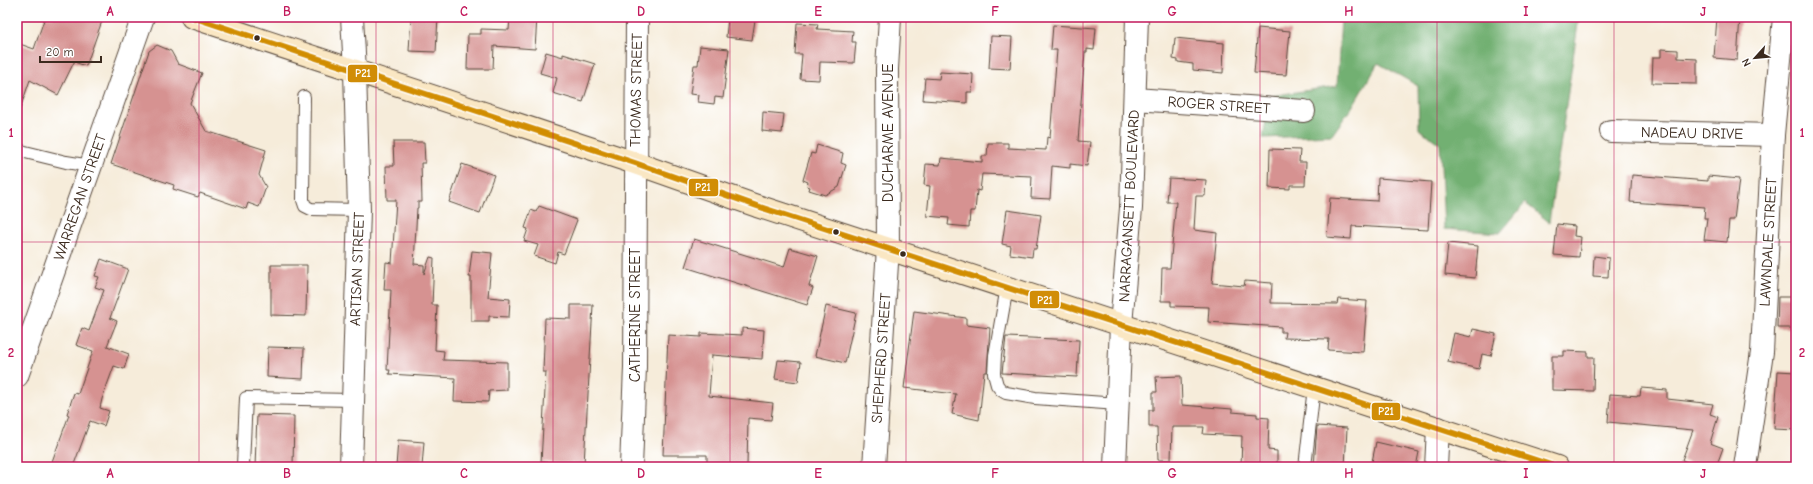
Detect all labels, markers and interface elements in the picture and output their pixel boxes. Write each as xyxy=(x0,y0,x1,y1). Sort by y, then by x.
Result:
text: A xyxy=(106,4,114,19)
text: B xyxy=(283,4,291,19)
text: C xyxy=(460,4,468,19)
text: D xyxy=(637,4,645,19)
text: E xyxy=(814,4,822,19)
text: F xyxy=(991,4,999,19)
text: G xyxy=(1167,4,1177,19)
text: H xyxy=(1344,4,1354,19)
text: I xyxy=(1523,4,1529,19)
text: J xyxy=(1700,4,1706,19)
unlabelled marker xyxy=(252,33,262,43)
street label: THOMAS STREET xyxy=(626,33,646,147)
scale bar xyxy=(40,38,101,64)
north arrow xyxy=(1735,38,1775,78)
text: 20 m xyxy=(46,45,74,59)
text: N xyxy=(1739,56,1754,68)
line badge: P21 xyxy=(347,64,378,83)
street label: DUCHARME AVENUE xyxy=(879,64,897,202)
text: P21 xyxy=(355,67,371,80)
street label: ROGER STREET xyxy=(1167,92,1271,118)
street label: NARRAGANSETT BOULEVARD xyxy=(1115,109,1143,303)
street label: NADEAU DRIVE xyxy=(1641,123,1743,143)
text: 1 xyxy=(8,125,14,140)
text: 1 xyxy=(1799,125,1805,140)
street label: WARREGAN STREET xyxy=(50,131,110,263)
street label: LAWNDALE STREET xyxy=(1756,177,1780,307)
line badge: P21 xyxy=(688,178,719,197)
text: P21 xyxy=(695,181,711,194)
street label: ARTISAN STREET xyxy=(346,211,368,326)
unlabelled marker xyxy=(831,227,841,237)
street label: CATHERINE STREET xyxy=(626,248,644,382)
unlabelled marker xyxy=(898,249,908,259)
line badge: P21 xyxy=(1029,290,1060,309)
street label: SHEPHERD STREET xyxy=(867,292,895,424)
text: P21 xyxy=(1037,294,1053,307)
text: 2 xyxy=(8,345,14,360)
text: 2 xyxy=(1799,345,1805,360)
line badge: P21 xyxy=(1371,402,1401,421)
text: P21 xyxy=(1378,405,1394,418)
text: A xyxy=(106,466,114,481)
text: B xyxy=(283,466,291,481)
text: C xyxy=(460,466,468,481)
text: D xyxy=(637,466,645,481)
text: E xyxy=(814,466,822,481)
text: F xyxy=(991,466,999,481)
text: G xyxy=(1167,466,1177,481)
text: H xyxy=(1344,466,1354,481)
text: I xyxy=(1523,466,1529,481)
text: J xyxy=(1700,466,1706,481)

